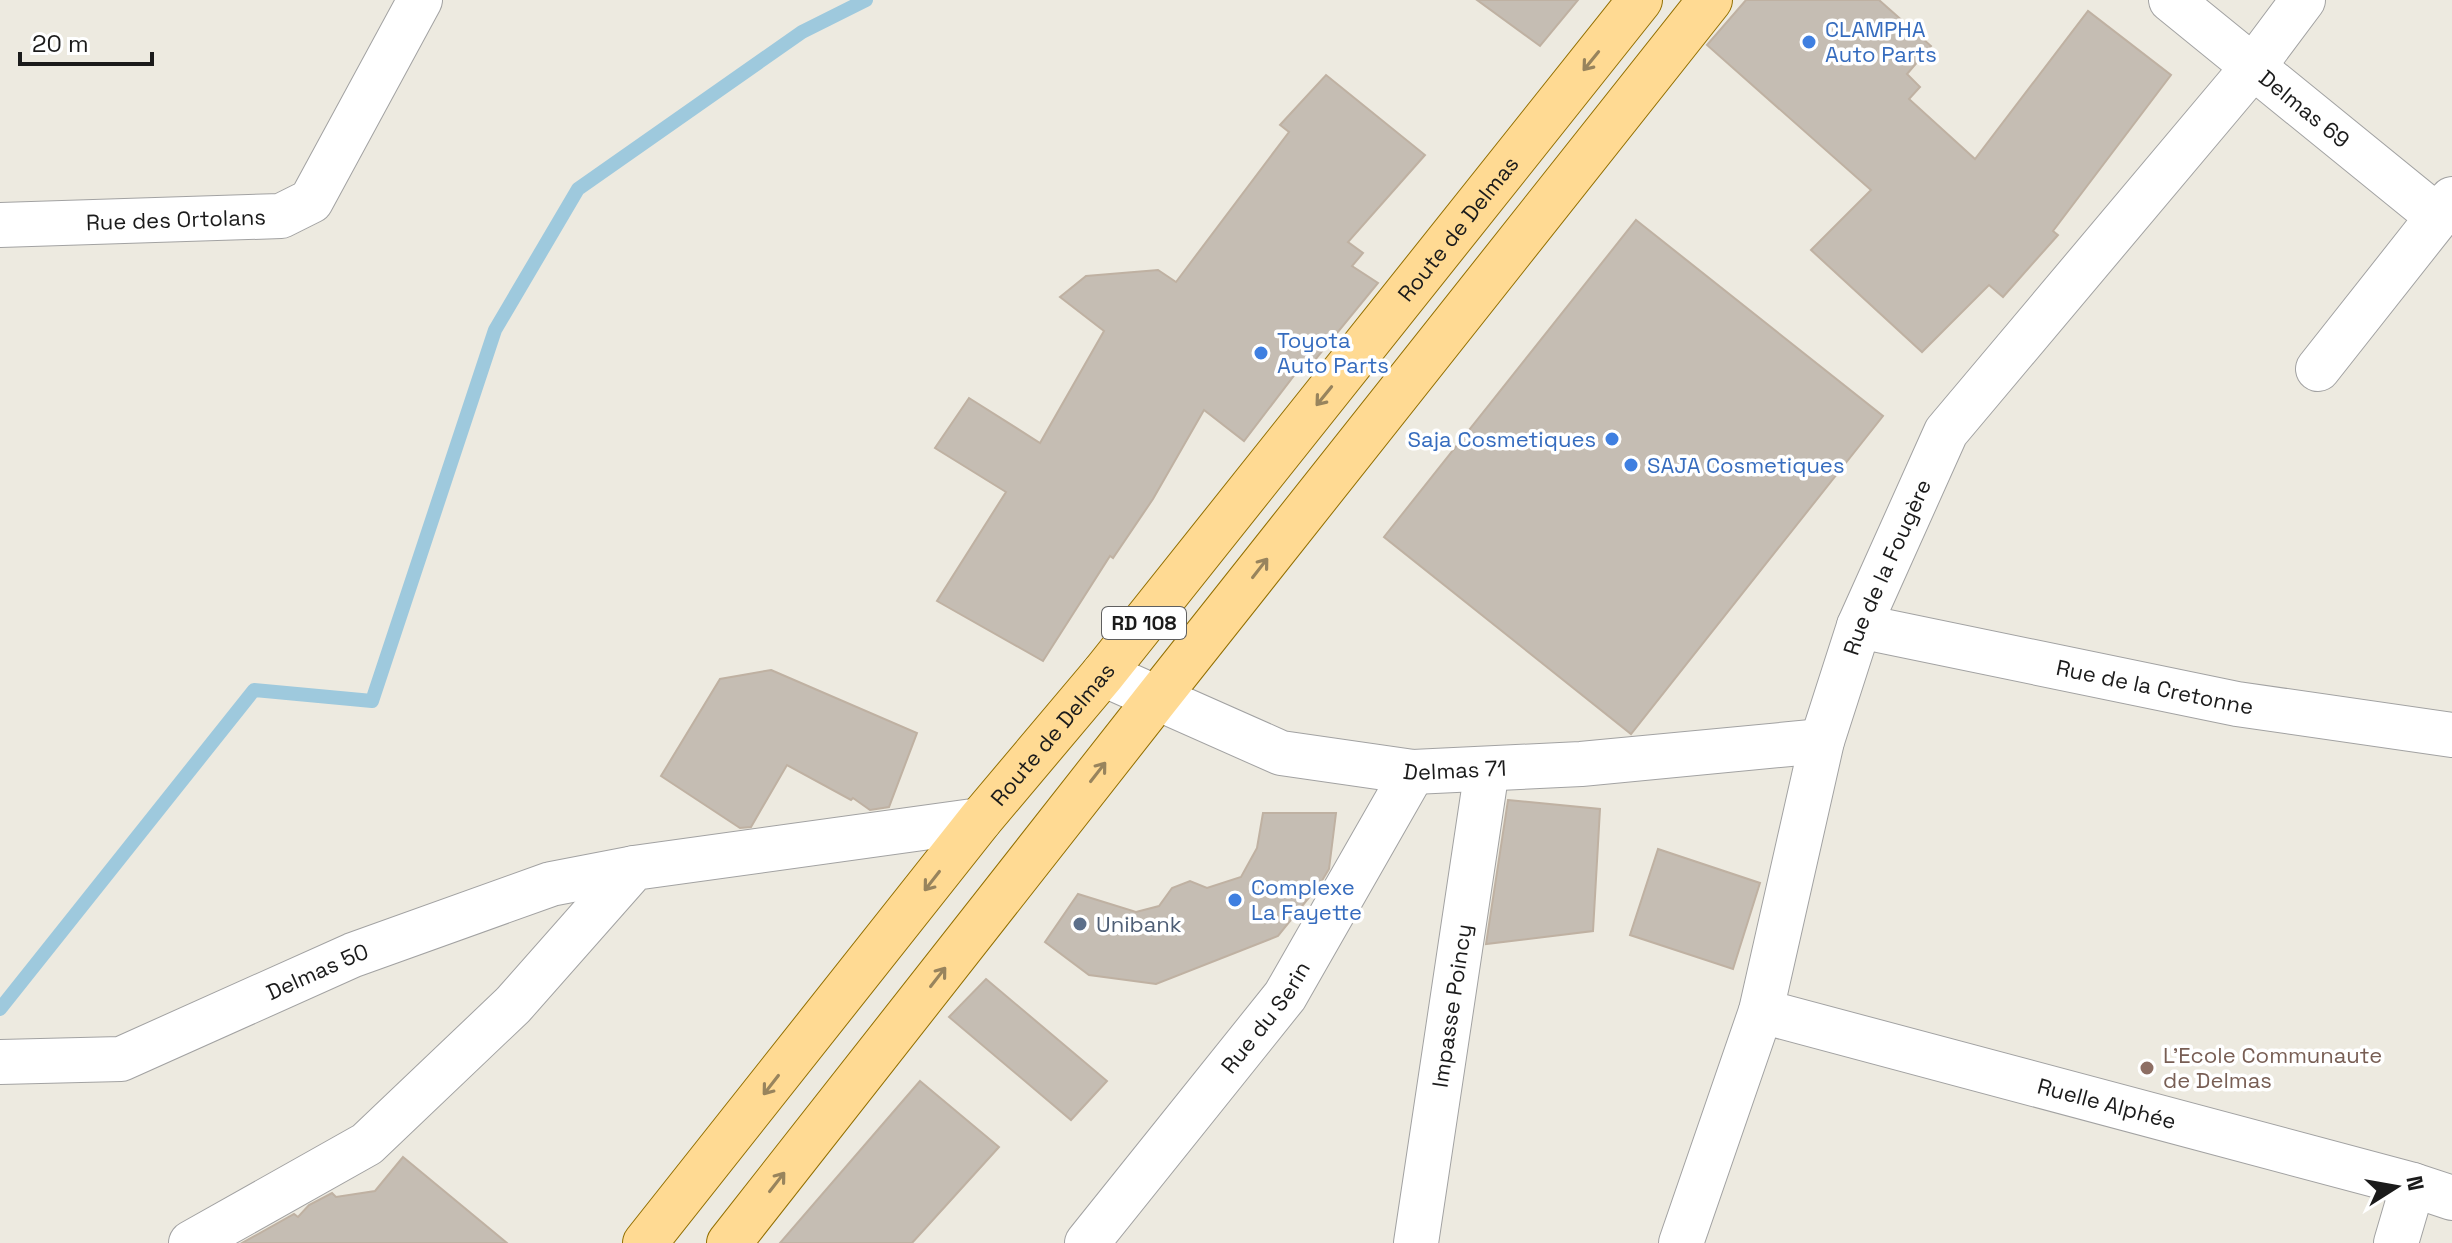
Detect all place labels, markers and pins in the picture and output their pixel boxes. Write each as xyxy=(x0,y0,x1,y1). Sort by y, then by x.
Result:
place label: CLAMPHA Auto Parts xyxy=(1825,15,1937,68)
marker: CLAMPHA Auto Parts xyxy=(1800,33,1818,51)
place label: Toyota Auto Parts xyxy=(1277,326,1389,379)
marker: Toyota Auto Parts xyxy=(1252,344,1270,362)
place label: Saja Cosmetiques xyxy=(1408,425,1596,453)
marker: Saja Cosmetiques xyxy=(1603,430,1621,448)
place label: SAJA Cosmetiques xyxy=(1647,451,1844,479)
marker: SAJA Cosmetiques xyxy=(1622,456,1640,474)
place label: Complexe La Fayette xyxy=(1251,873,1362,926)
marker: Complexe La Fayette xyxy=(1226,891,1244,909)
place label: Unibank xyxy=(1096,910,1182,938)
marker: Unibank xyxy=(1071,915,1089,933)
place label: L'Ecole Communaute de Delmas xyxy=(2163,1041,2382,1094)
marker: L'Ecole Communaute de Delmas xyxy=(2138,1059,2156,1077)

